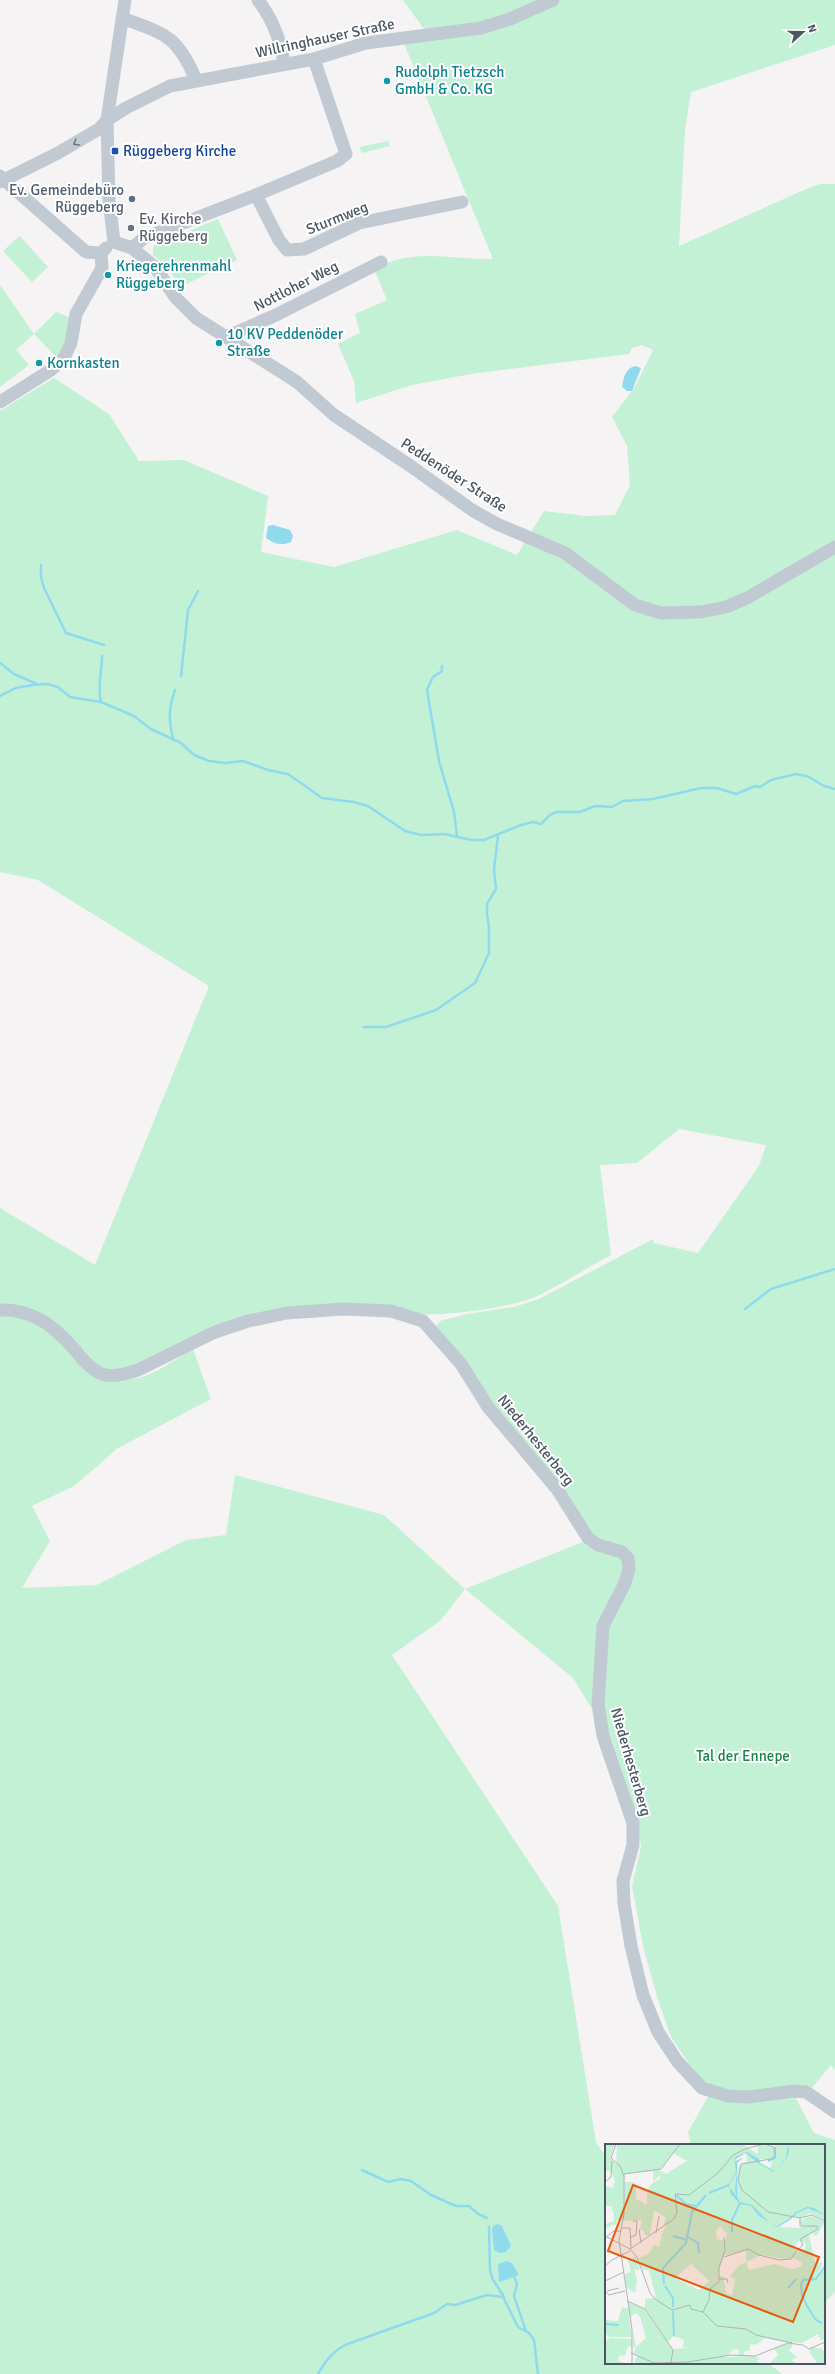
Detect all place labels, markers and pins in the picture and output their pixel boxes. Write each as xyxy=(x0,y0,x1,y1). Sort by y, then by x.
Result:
place label: Rudolph Tietzsch GmbH & Co. KG xyxy=(395,63,504,98)
marker: Rudolph Tietzsch GmbH & Co. KG xyxy=(382,76,392,86)
place label: Rüggeberg Kirche xyxy=(123,142,236,160)
marker: Rüggeberg Kirche xyxy=(110,146,120,156)
place label: Ev. Gemeindebüro Rüggeberg xyxy=(9,181,124,216)
marker: Ev. Gemeindebüro Rüggeberg xyxy=(127,194,137,204)
place label: Ev. Kirche Rüggeberg xyxy=(139,210,208,245)
marker: Ev. Kirche Rüggeberg xyxy=(126,223,136,233)
place label: Kriegerehrenmahl Rüggeberg xyxy=(116,257,232,292)
marker: Kriegerehrenmahl Rüggeberg xyxy=(103,270,113,280)
place label: 10 KV Peddenöder Straße xyxy=(227,325,344,360)
marker: 10 KV Peddenöder Straße xyxy=(214,338,224,348)
place label: Kornkasten xyxy=(47,354,120,372)
marker: Kornkasten xyxy=(34,358,44,368)

